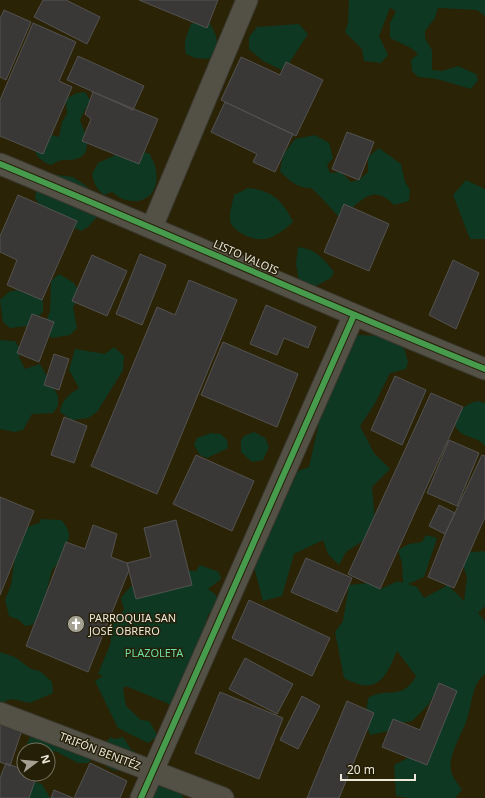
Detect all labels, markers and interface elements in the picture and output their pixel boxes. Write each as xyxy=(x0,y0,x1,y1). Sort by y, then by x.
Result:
street label: LISTO VALOIS xyxy=(211,235,281,278)
place label: PARROQUIA SAN JOSÉ OBRERO xyxy=(88,610,176,638)
church icon: PARROQUIA SAN JOSÉ OBRERO xyxy=(66,614,86,634)
park label: PLAZOLETA xyxy=(125,645,184,660)
street label: TRIFÓN BENITÉZ xyxy=(57,728,143,773)
north arrow xyxy=(16,742,56,782)
text: N xyxy=(38,753,55,765)
scale bar xyxy=(341,756,415,782)
text: 20 m xyxy=(347,761,375,778)

